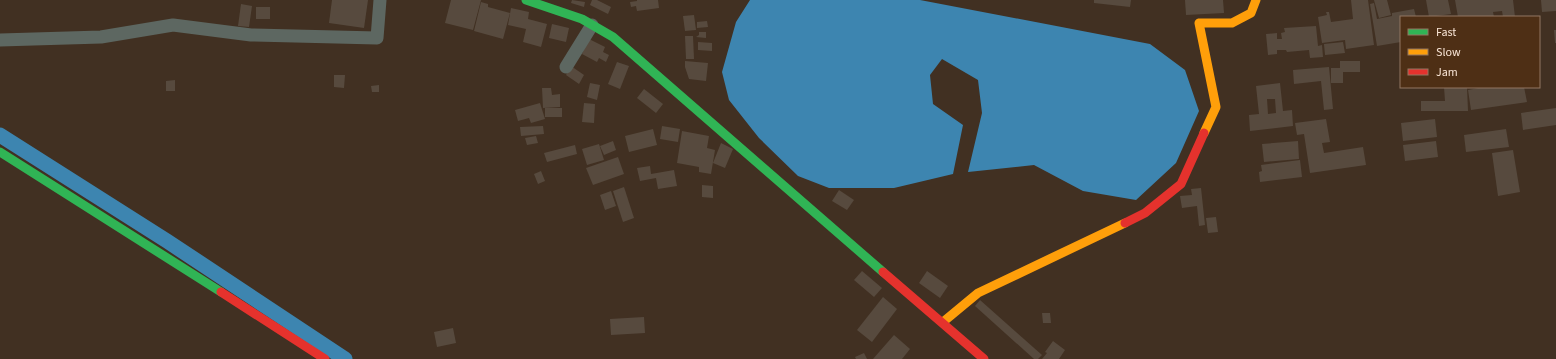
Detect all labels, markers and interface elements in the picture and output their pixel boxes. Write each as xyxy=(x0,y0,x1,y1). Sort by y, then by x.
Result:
legend xyxy=(1400,16,1540,88)
text: Fast xyxy=(1436,24,1456,41)
text: Slow xyxy=(1436,44,1461,61)
text: Jam xyxy=(1436,64,1458,81)

